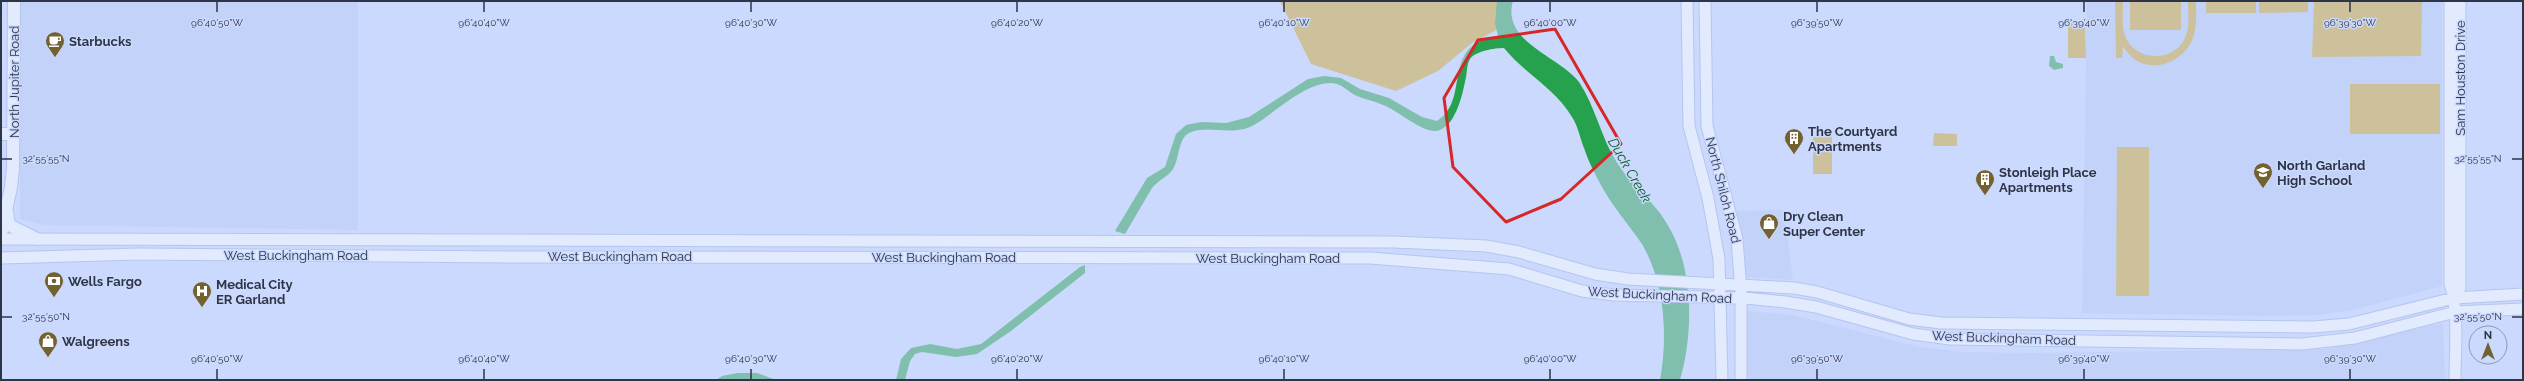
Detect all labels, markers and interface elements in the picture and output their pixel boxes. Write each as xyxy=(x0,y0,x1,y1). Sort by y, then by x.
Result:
text: 96°40'50"W xyxy=(191,17,243,28)
text: 96°40'40"W xyxy=(458,17,510,28)
text: 96°40'30"W xyxy=(725,17,778,28)
text: 96°40'20"W xyxy=(991,17,1043,28)
text: 96°40'10"W xyxy=(1259,17,1310,28)
text: 96°40'00"W xyxy=(1524,17,1577,28)
text: 96°39'50"W xyxy=(1791,17,1844,28)
text: 96°39'40"W xyxy=(2058,17,2110,28)
text: 96°39'30"W xyxy=(2324,17,2377,28)
street label: Sam Houston Drive xyxy=(2453,20,2468,136)
street label: North Jupiter Road xyxy=(7,26,22,138)
cafe icon: Starbucks xyxy=(44,30,66,58)
place label: Starbucks xyxy=(69,34,132,49)
place label: The Courtyard Apartments xyxy=(1808,124,1897,154)
building icon: The Courtyard Apartments xyxy=(1783,127,1805,155)
water label: Duck Creek xyxy=(1605,135,1655,206)
street label: North Shiloh Road xyxy=(1703,135,1743,245)
text: 32°55'55"N xyxy=(22,153,70,164)
text: 32°55'55"N xyxy=(2454,153,2502,164)
place label: North Garland High School xyxy=(2277,158,2365,188)
school or university icon: North Garland High School xyxy=(2252,161,2274,189)
place label: Stonleigh Place Apartments xyxy=(1999,165,2097,195)
building icon: Stonleigh Place Apartments xyxy=(1974,168,1996,196)
place label: Dry Clean Super Center xyxy=(1783,209,1865,239)
shop icon: Dry Clean Super Center xyxy=(1758,212,1780,240)
street label: West Buckingham Road xyxy=(224,248,368,263)
street label: West Buckingham Road xyxy=(548,249,692,264)
street label: West Buckingham Road xyxy=(872,250,1016,265)
street label: West Buckingham Road xyxy=(1196,251,1340,266)
bank icon: Wells Fargo xyxy=(43,270,65,298)
place label: Wells Fargo xyxy=(68,274,142,289)
place label: Medical City ER Garland xyxy=(216,277,293,307)
hospital icon: Medical City ER Garland xyxy=(191,280,213,308)
street label: West Buckingham Road xyxy=(1588,284,1732,306)
text: 32°55'50"N xyxy=(22,311,70,322)
text: 32°55'50"N xyxy=(2454,311,2502,322)
north arrow xyxy=(2468,325,2508,365)
street label: West Buckingham Road xyxy=(1932,328,2076,348)
text: N xyxy=(2484,329,2492,342)
shop icon: Walgreens xyxy=(37,330,59,358)
place label: Walgreens xyxy=(62,334,130,349)
text: 96°40'50"W xyxy=(191,353,243,364)
text: 96°40'40"W xyxy=(458,353,510,364)
text: 96°40'30"W xyxy=(725,353,778,364)
text: 96°40'20"W xyxy=(991,353,1043,364)
text: 96°40'10"W xyxy=(1259,353,1310,364)
text: 96°40'00"W xyxy=(1524,353,1577,364)
text: 96°39'50"W xyxy=(1791,353,1844,364)
text: 96°39'40"W xyxy=(2058,353,2110,364)
text: 96°39'30"W xyxy=(2324,353,2377,364)

